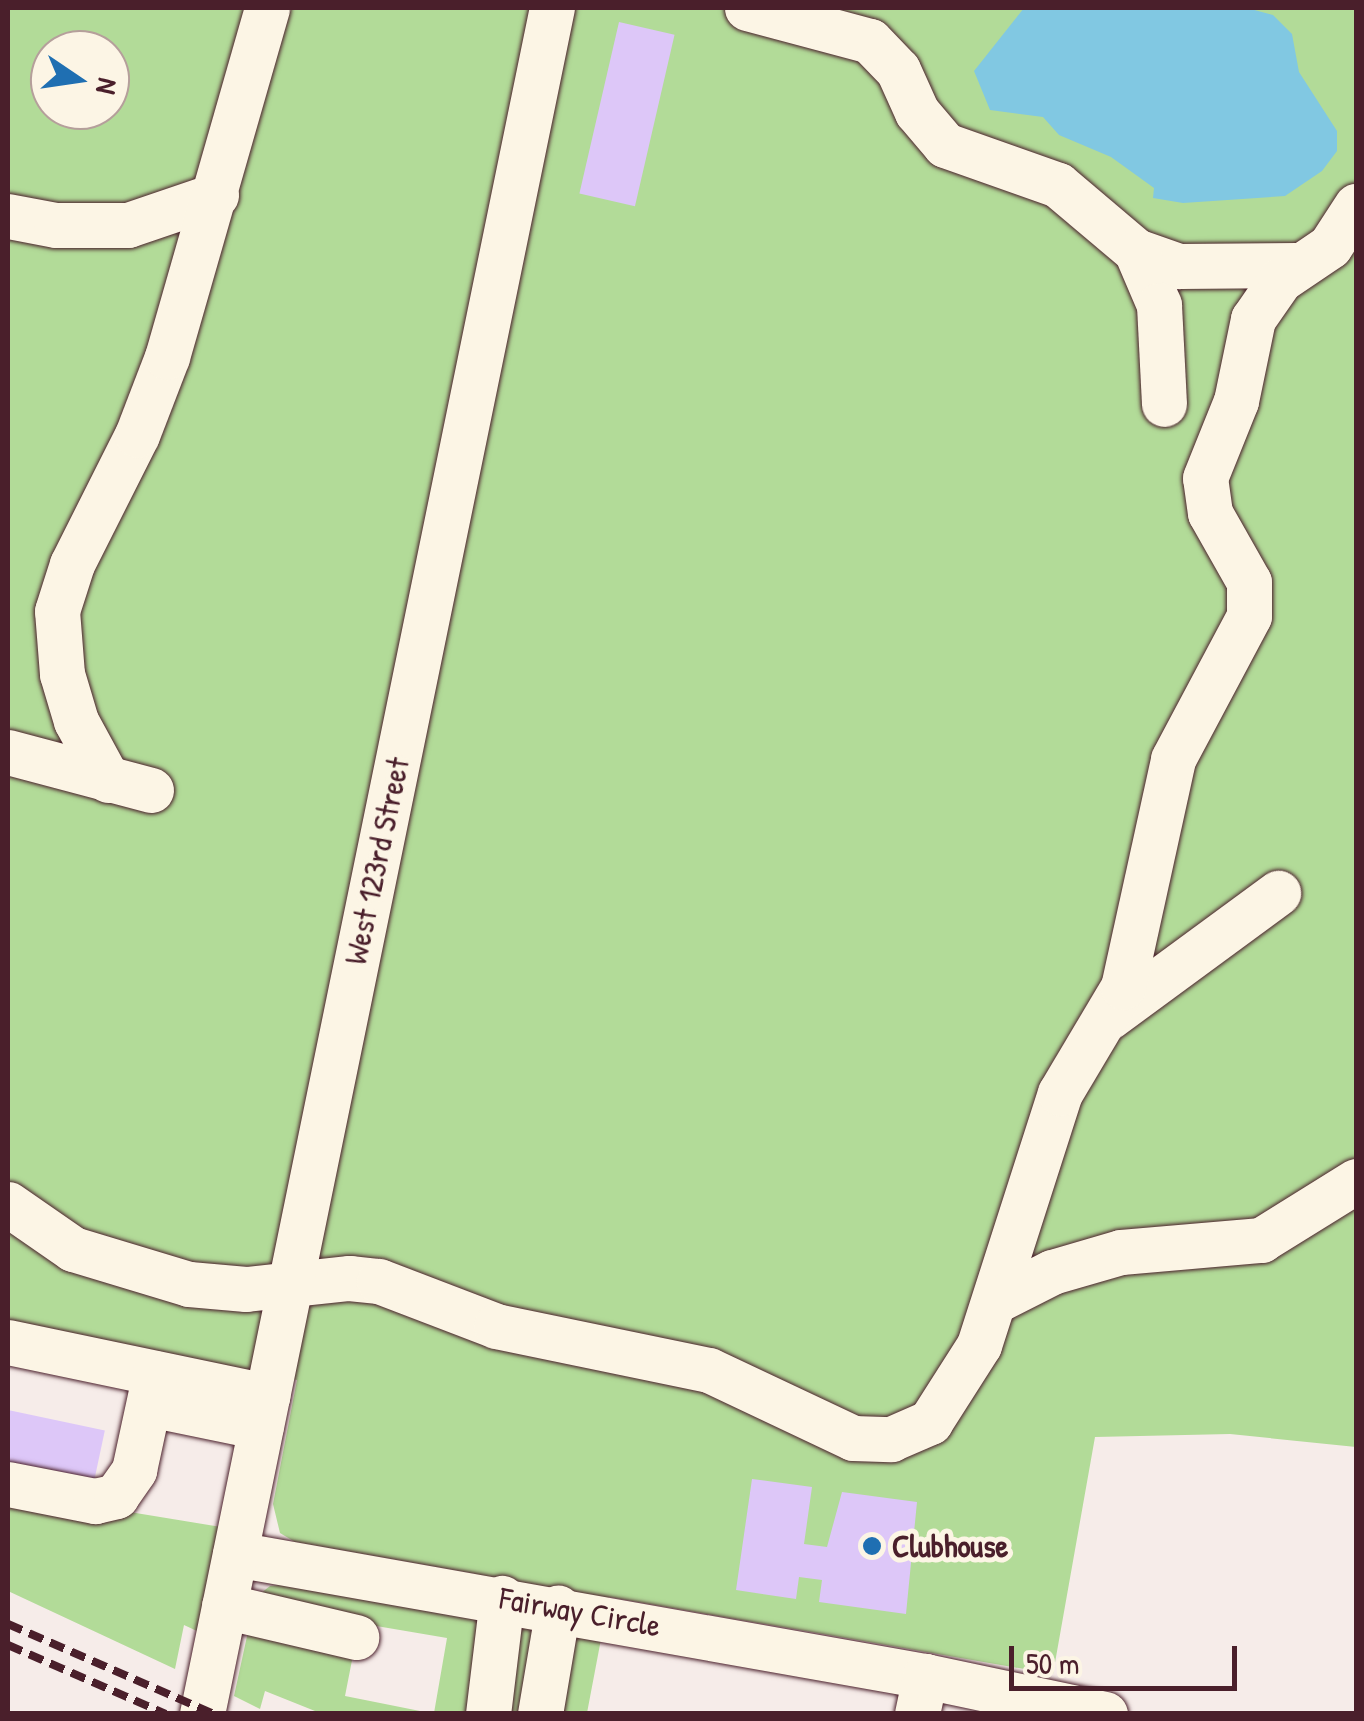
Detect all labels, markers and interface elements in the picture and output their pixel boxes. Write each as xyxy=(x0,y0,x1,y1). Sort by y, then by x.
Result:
north arrow xyxy=(30,30,130,130)
text: N xyxy=(87,75,127,98)
street label: West 123rd Street xyxy=(336,754,418,968)
place label: Clubhouse xyxy=(892,1527,1008,1565)
marker: Clubhouse xyxy=(861,1535,883,1557)
street label: Fairway Circle xyxy=(496,1579,664,1645)
scale bar xyxy=(1014,1626,1242,1688)
text: 50 m xyxy=(1026,1643,1079,1683)

